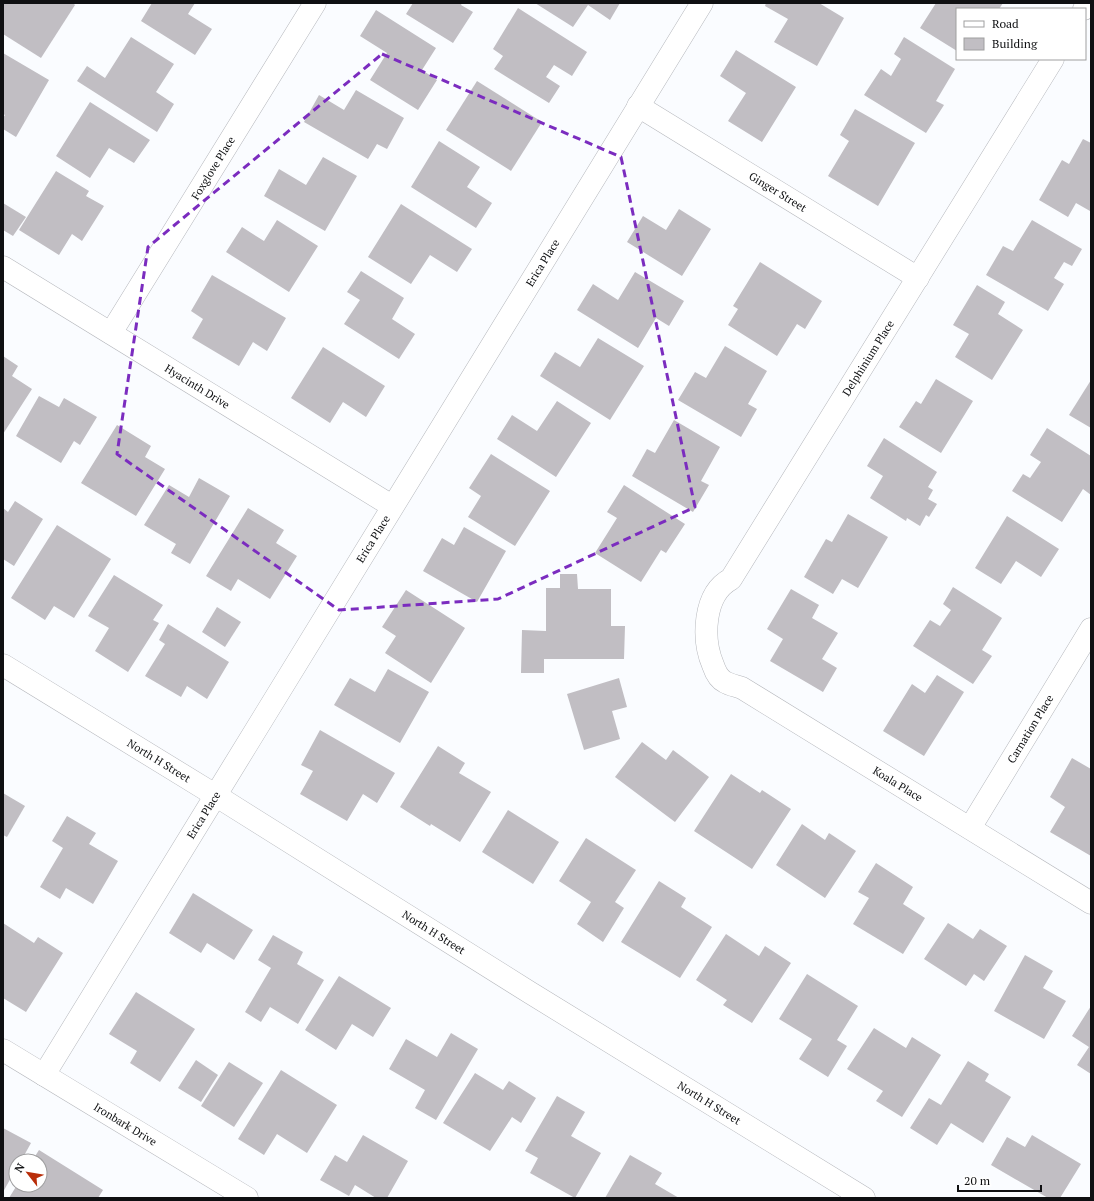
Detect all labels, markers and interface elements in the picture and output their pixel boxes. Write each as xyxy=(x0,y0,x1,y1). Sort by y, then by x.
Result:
legend xyxy=(956,8,1086,60)
text: Road xyxy=(992,16,1019,31)
text: Building xyxy=(992,36,1038,51)
street label: Foxglove Place xyxy=(188,133,238,202)
street label: Ginger Street xyxy=(746,169,809,215)
street label: Erica Place xyxy=(523,236,563,289)
street label: Delphinium Place xyxy=(839,317,897,399)
street label: Hyacinth Drive xyxy=(162,361,233,412)
street label: Erica Place xyxy=(353,512,393,565)
street label: Carnation Place xyxy=(1004,692,1057,766)
street label: North H Street xyxy=(125,736,193,785)
street label: Koala Place xyxy=(870,763,926,805)
street label: Erica Place xyxy=(184,788,224,841)
street label: North H Street xyxy=(400,907,468,957)
street label: North H Street xyxy=(675,1078,744,1128)
street label: Ironbark Drive xyxy=(91,1100,160,1149)
north arrow xyxy=(8,1153,48,1193)
text: N xyxy=(11,1160,28,1175)
scale bar xyxy=(958,1167,1041,1193)
text: 20 m xyxy=(964,1173,991,1188)

